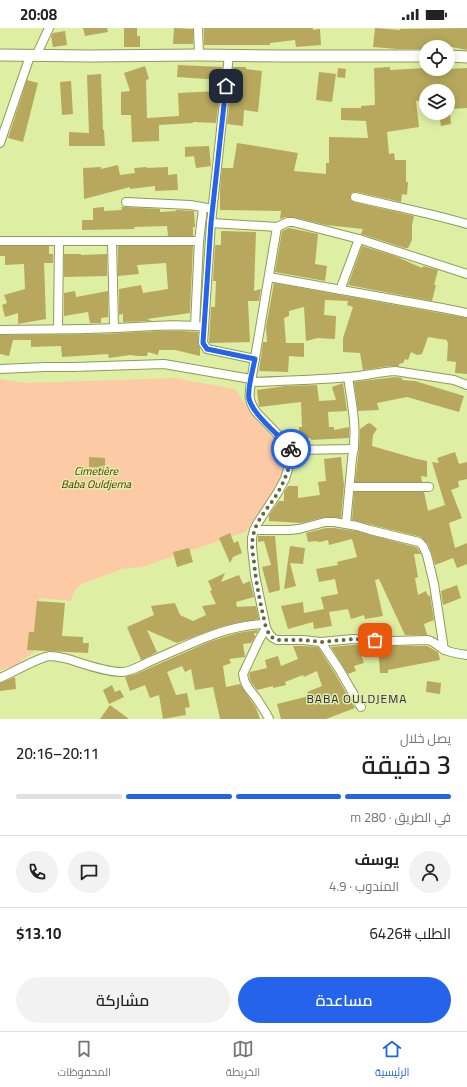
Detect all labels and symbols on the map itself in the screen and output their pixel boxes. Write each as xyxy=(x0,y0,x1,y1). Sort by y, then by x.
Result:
pin xyxy=(209,69,243,103)
courier xyxy=(271,429,311,469)
park label: Cimetière Baba Ouldjema xyxy=(61,461,132,494)
pin xyxy=(358,623,392,657)
district label: BABA OULDJEMA xyxy=(307,687,407,710)

